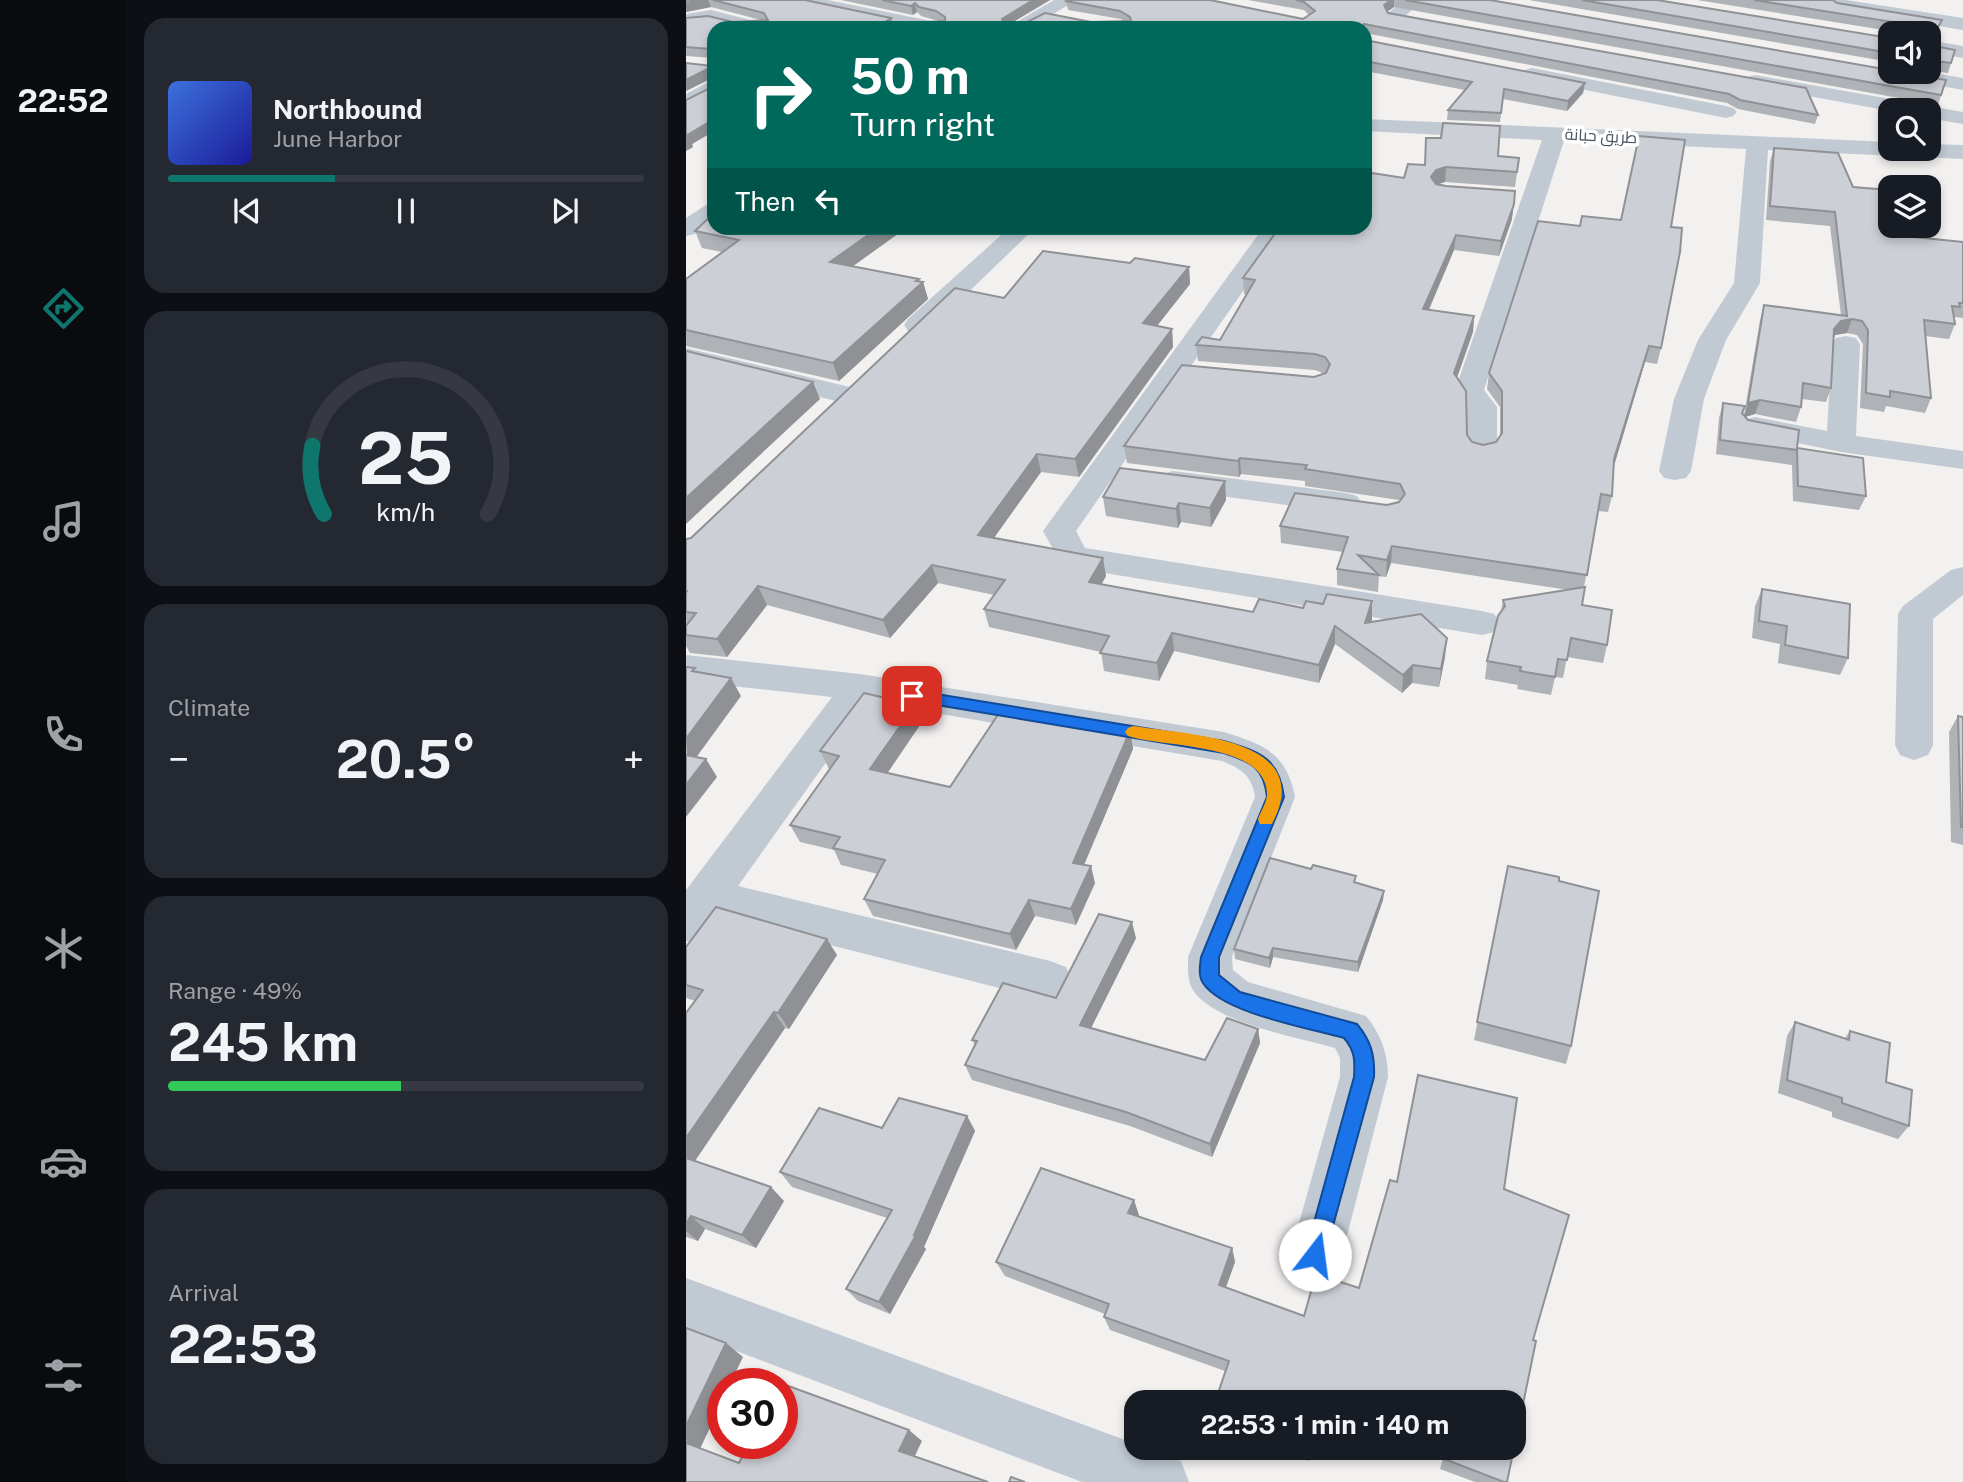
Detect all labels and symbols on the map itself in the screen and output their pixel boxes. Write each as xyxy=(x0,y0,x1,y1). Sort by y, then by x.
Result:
street label: طريق حبانة xyxy=(1564,125,1638,148)
pin xyxy=(882,666,942,726)
position arrow xyxy=(1278,1218,1352,1292)
speed limit sign: 30 xyxy=(707,1368,798,1459)

